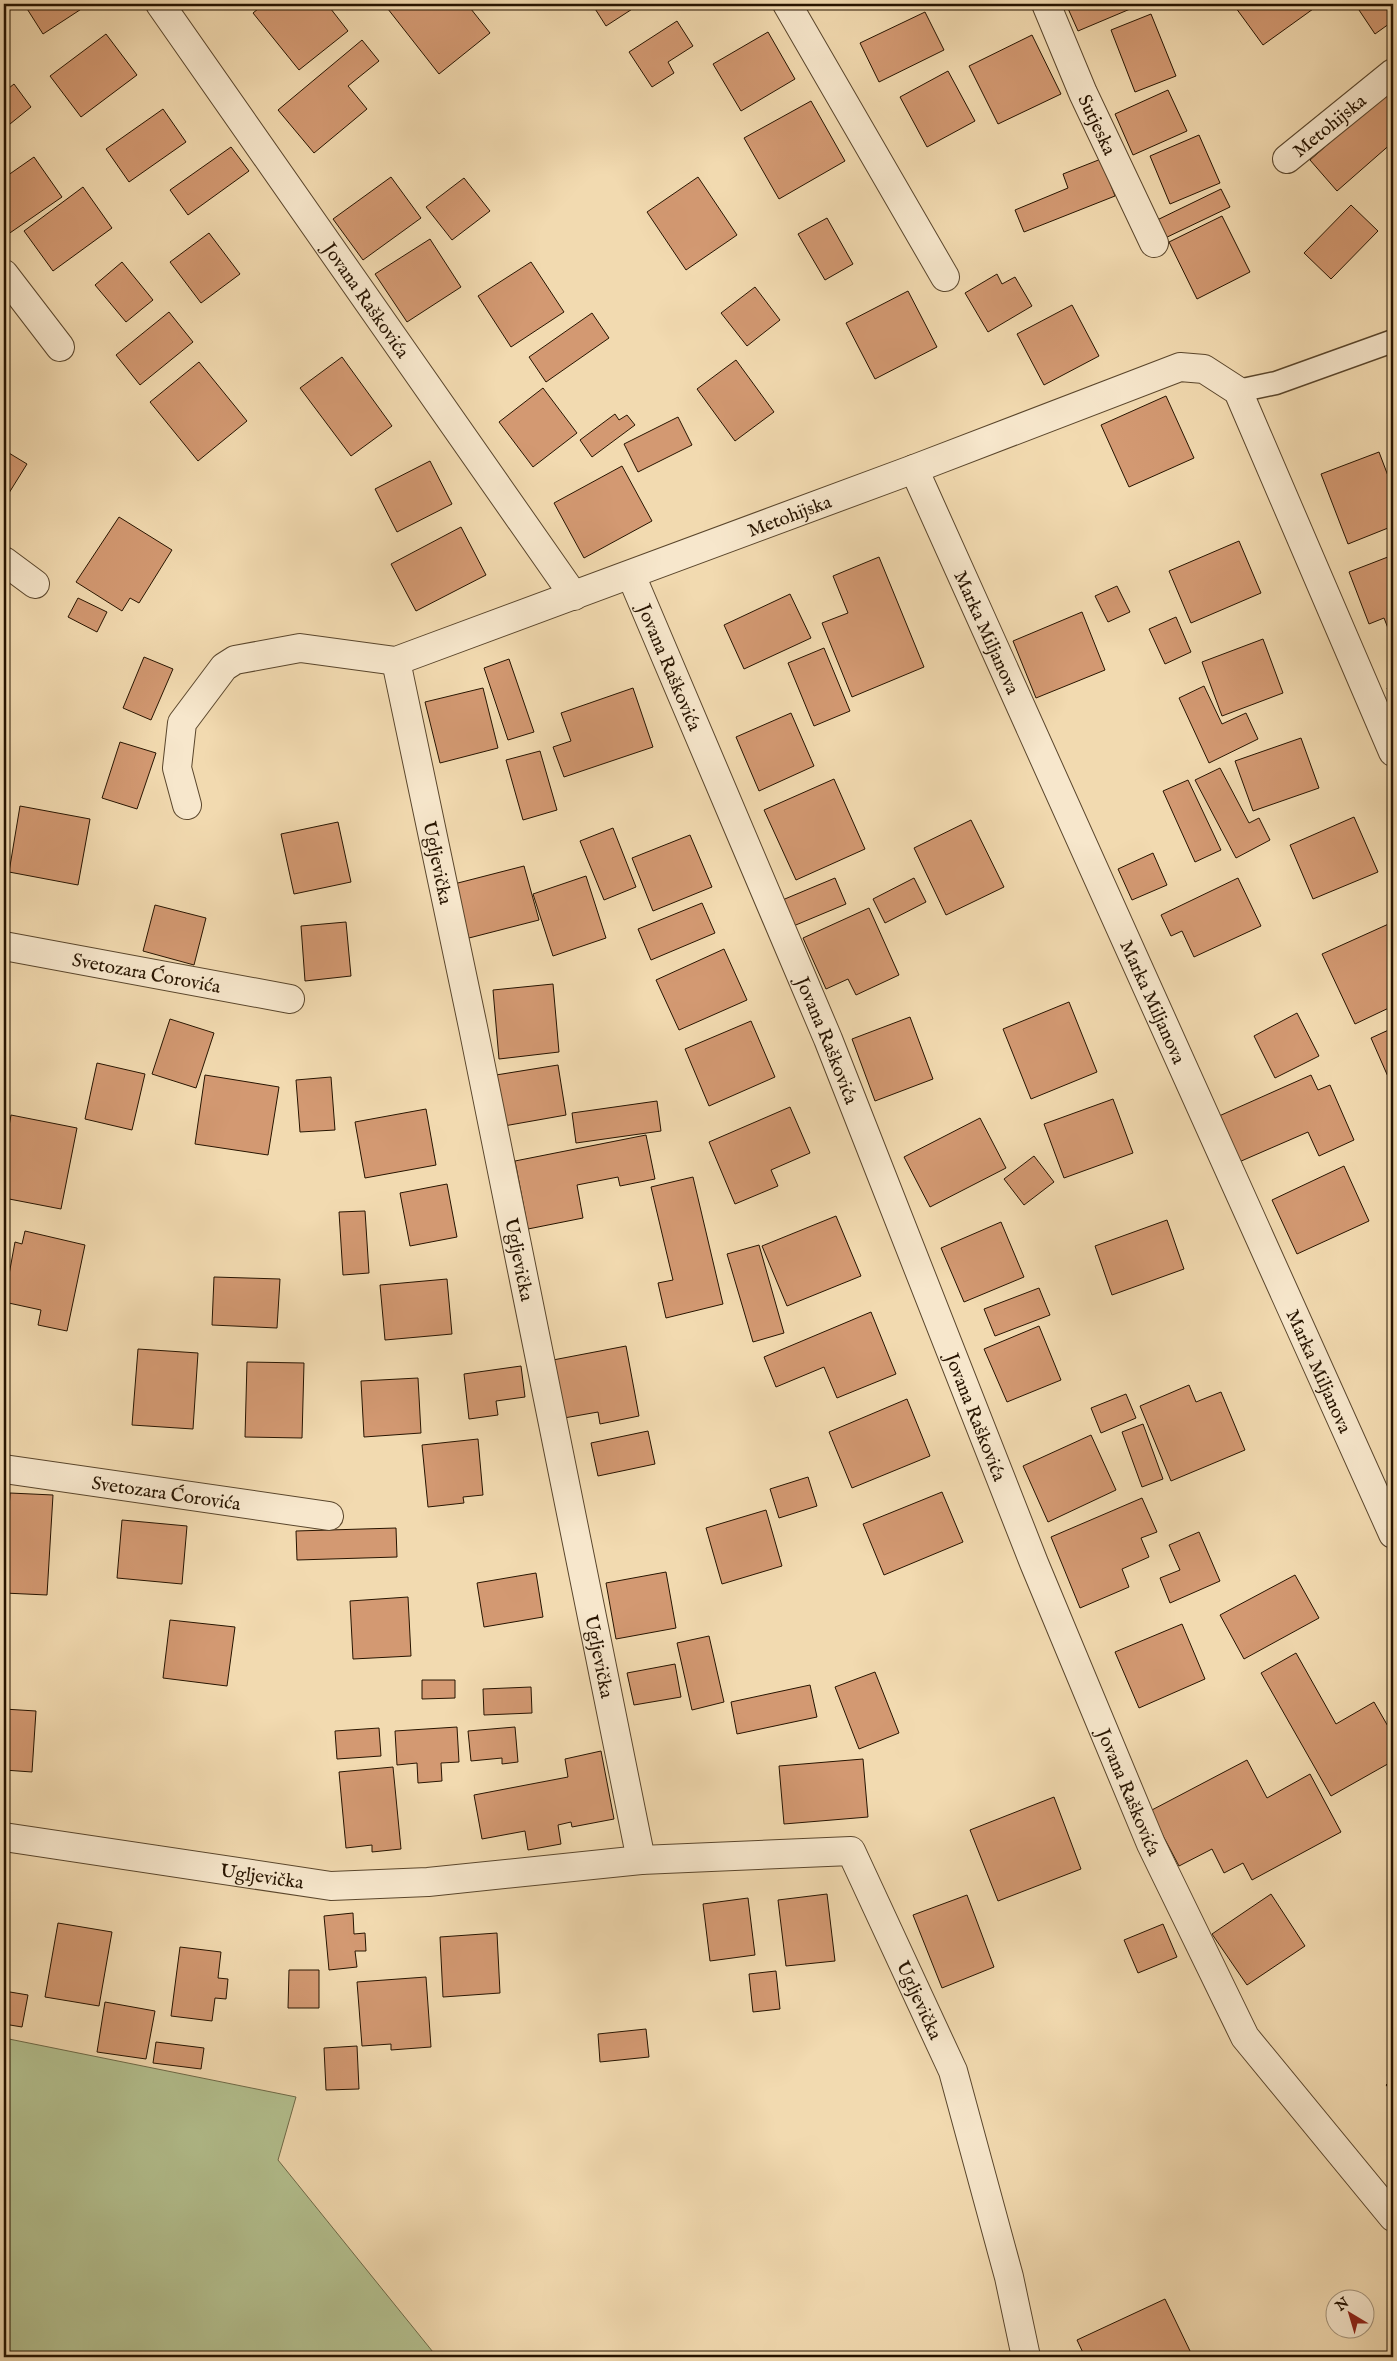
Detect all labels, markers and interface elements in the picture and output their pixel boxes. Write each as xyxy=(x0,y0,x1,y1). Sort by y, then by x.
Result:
street label: Metohijska xyxy=(1289,89,1372,164)
street label: Sutjeska xyxy=(1071,91,1121,160)
street label: Jovana Raškovića xyxy=(315,237,414,364)
street label: Metohijska xyxy=(745,490,836,544)
street label: Marka Miljanova xyxy=(947,567,1024,699)
street label: Jovana Raškovića xyxy=(630,599,706,736)
street label: Ugljevička xyxy=(416,819,457,907)
street label: Marka Miljanova xyxy=(1113,937,1190,1069)
street label: Svetozara Ćorovića xyxy=(70,949,223,1000)
street label: Jovana Raškovića xyxy=(788,972,863,1109)
street label: Ugljevička xyxy=(498,1216,538,1304)
street label: Marka Miljanova xyxy=(1280,1306,1356,1438)
street label: Jovana Raškovića xyxy=(938,1348,1011,1486)
street label: Svetozara Ćorovića xyxy=(90,1472,243,1517)
street label: Ugljevička xyxy=(578,1613,618,1701)
street label: Jovana Raškovića xyxy=(1090,1724,1165,1861)
street label: Ugljevička xyxy=(218,1860,306,1896)
street label: Ugljevička xyxy=(890,1957,947,2045)
north arrow xyxy=(1324,2288,1374,2338)
text: N xyxy=(1332,2294,1353,2316)

